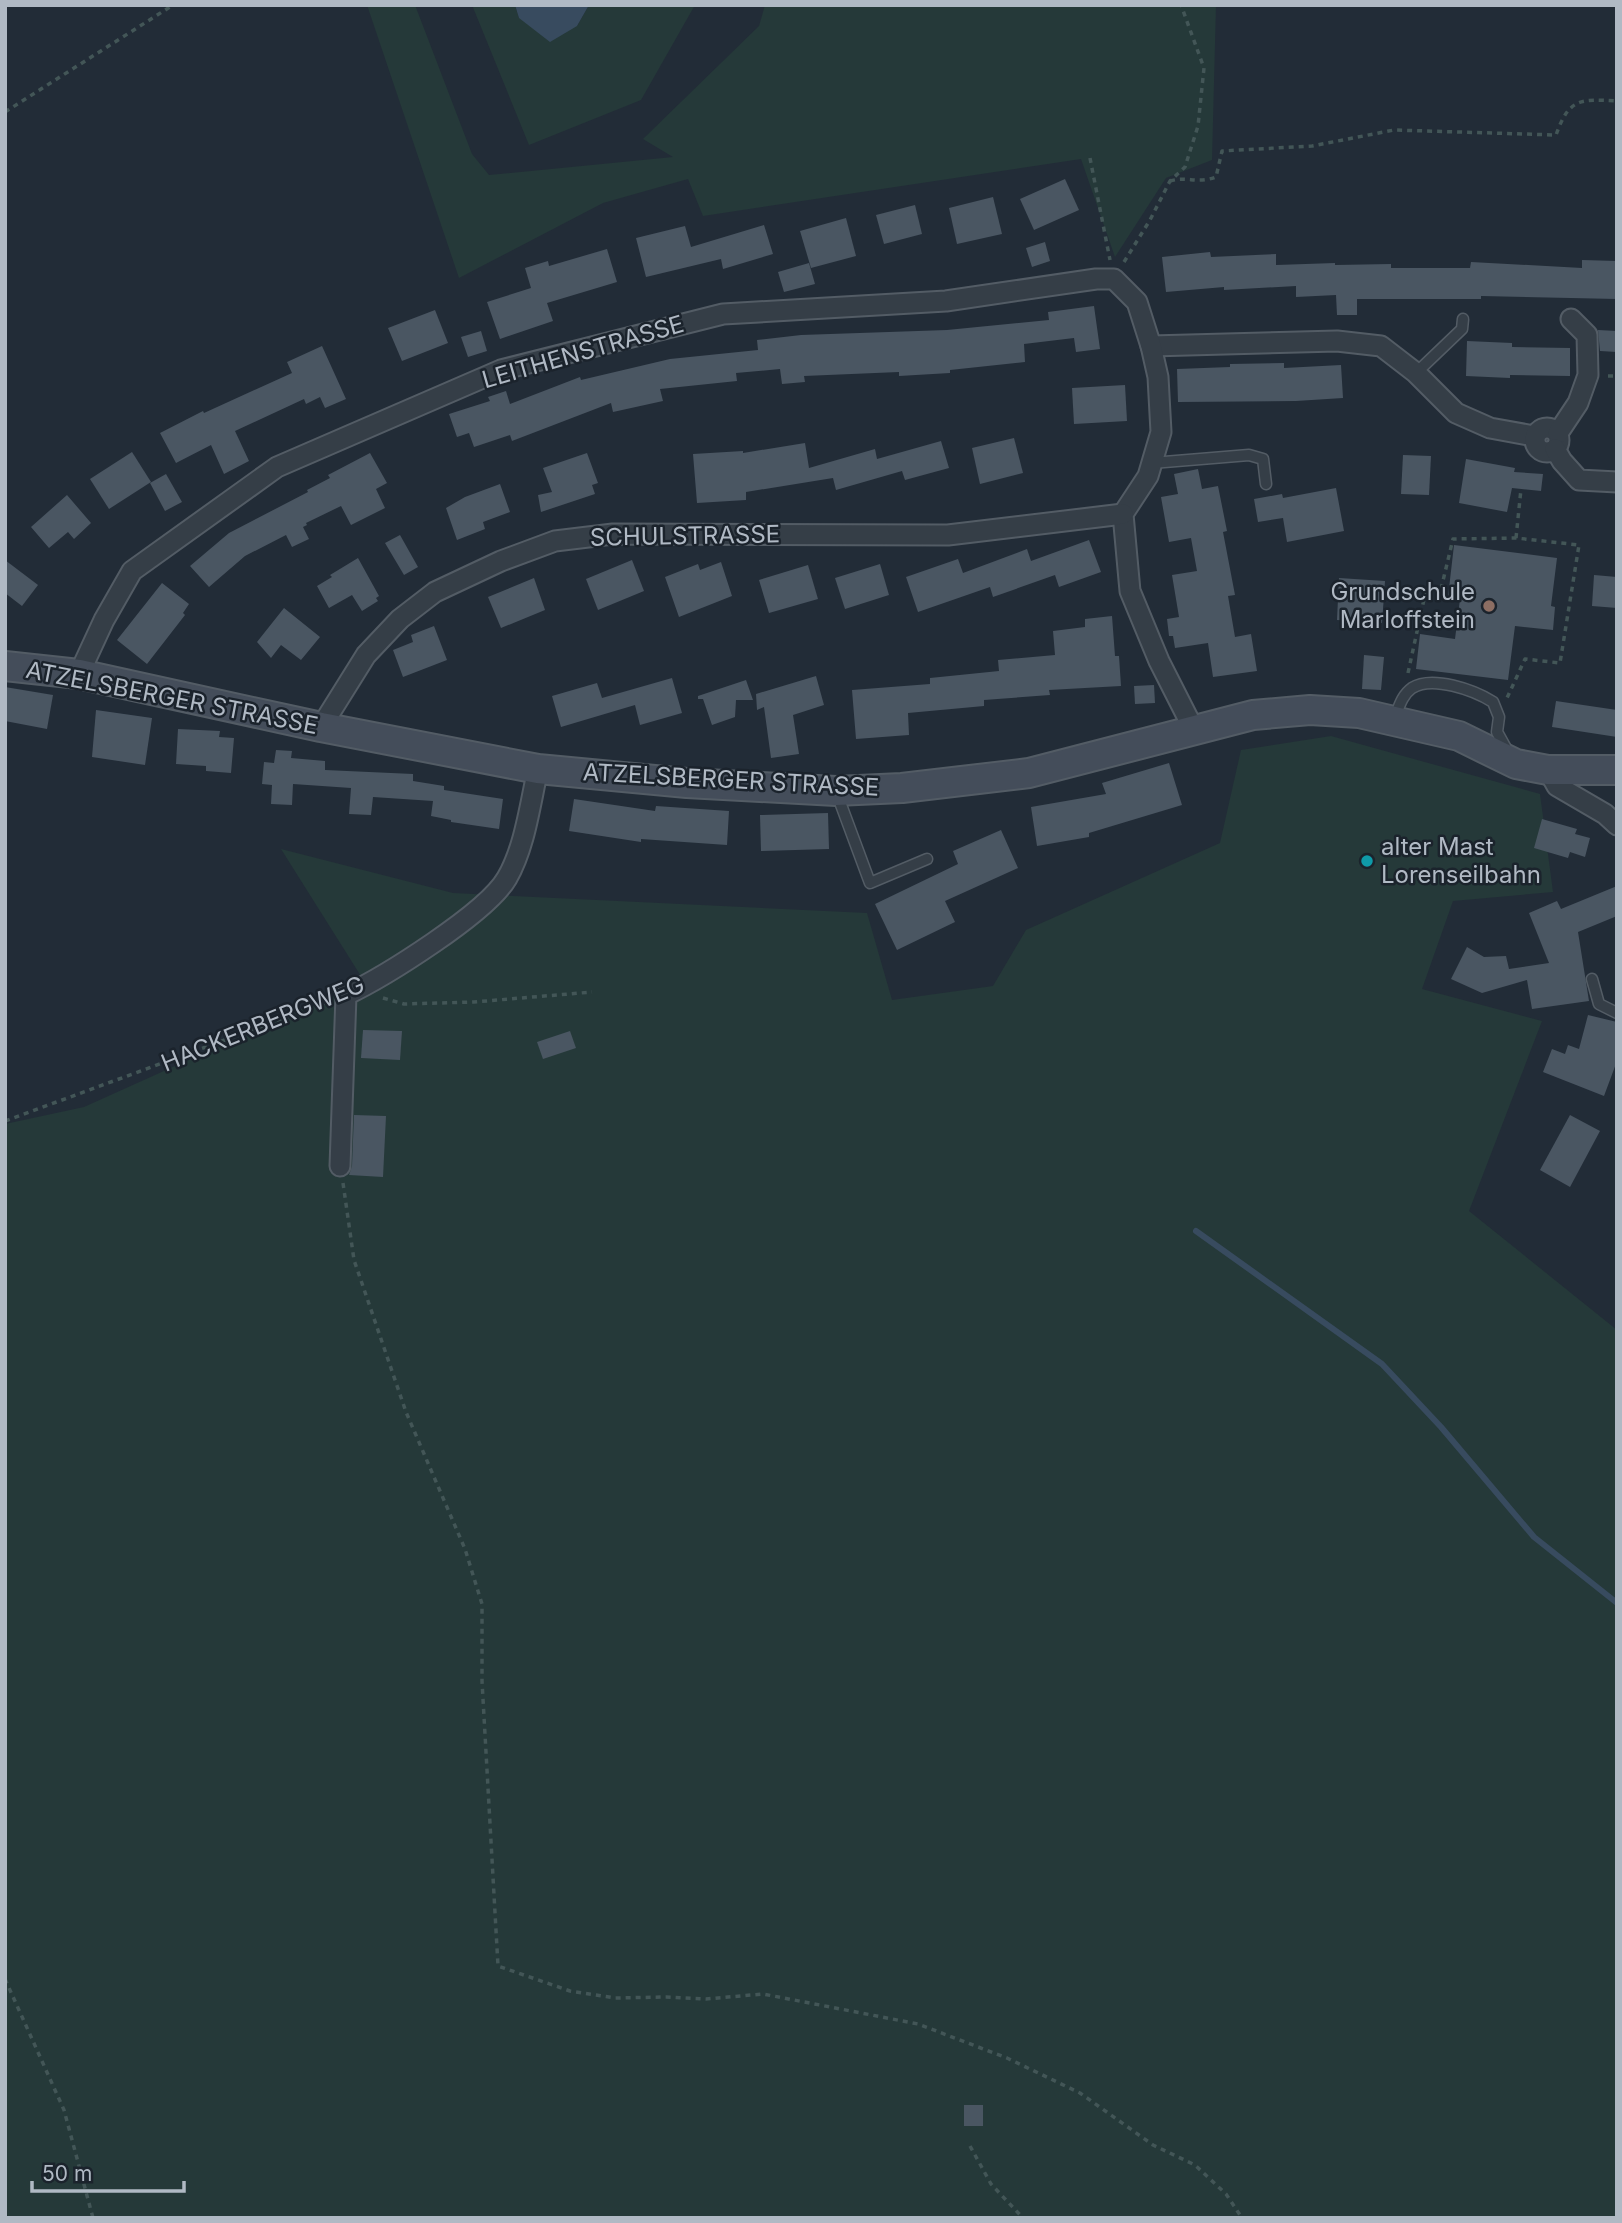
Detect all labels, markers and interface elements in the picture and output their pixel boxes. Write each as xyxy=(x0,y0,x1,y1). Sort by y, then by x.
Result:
street label: LEITHENSTRASSE xyxy=(479,309,687,394)
street label: SCHULSTRASSE xyxy=(590,519,780,552)
place label: Grundschule Marloffstein xyxy=(1330,577,1475,634)
marker: Grundschule Marloffstein xyxy=(1481,598,1497,614)
street label: ATZELSBERGER STRASSE xyxy=(24,655,320,740)
street label: ATZELSBERGER STRASSE xyxy=(582,757,880,802)
place label: alter Mast Lorenseilbahn xyxy=(1381,832,1541,889)
marker: alter Mast Lorenseilbahn xyxy=(1359,853,1375,869)
street label: HACKERBERGWEG xyxy=(157,970,369,1078)
scale bar xyxy=(32,2150,184,2194)
text: 50 m xyxy=(42,2161,92,2186)

